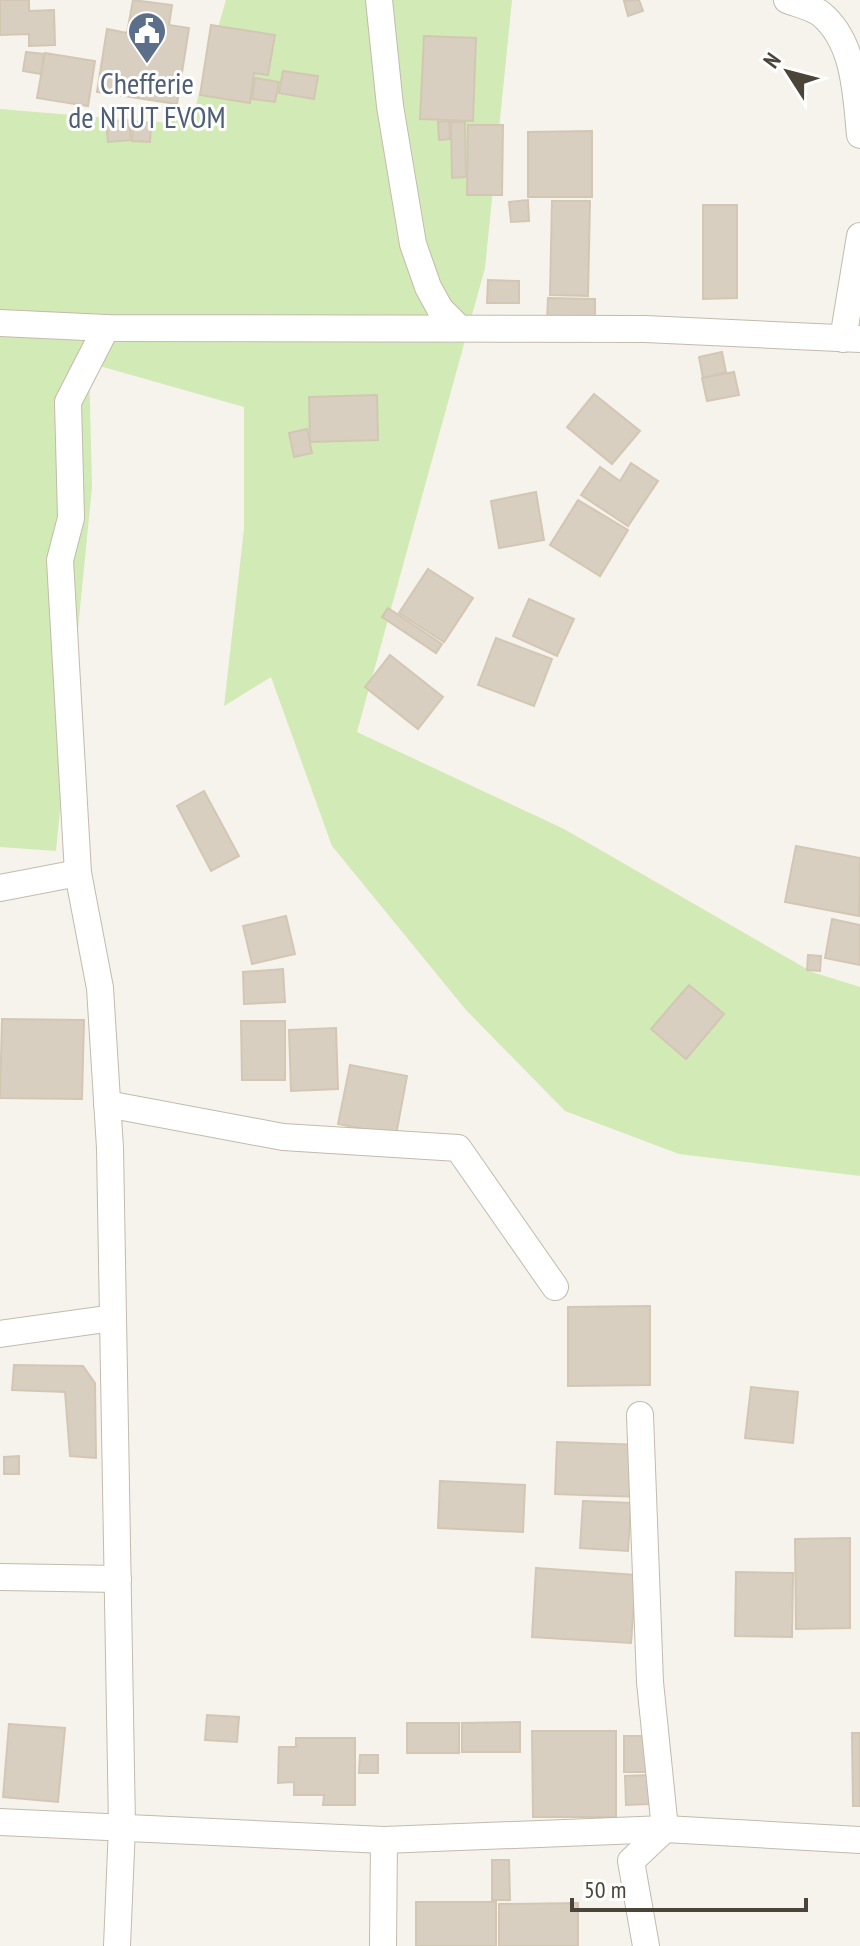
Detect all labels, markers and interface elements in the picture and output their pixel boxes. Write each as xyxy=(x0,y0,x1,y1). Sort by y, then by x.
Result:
public building icon: Chefferie de NTUT EVOM xyxy=(126,10,168,65)
north arrow xyxy=(748,32,828,112)
text: N xyxy=(757,47,787,73)
place label: Chefferie de NTUT EVOM xyxy=(68,63,226,136)
scale bar xyxy=(572,1862,806,1912)
text: 50 m xyxy=(584,1874,626,1905)

